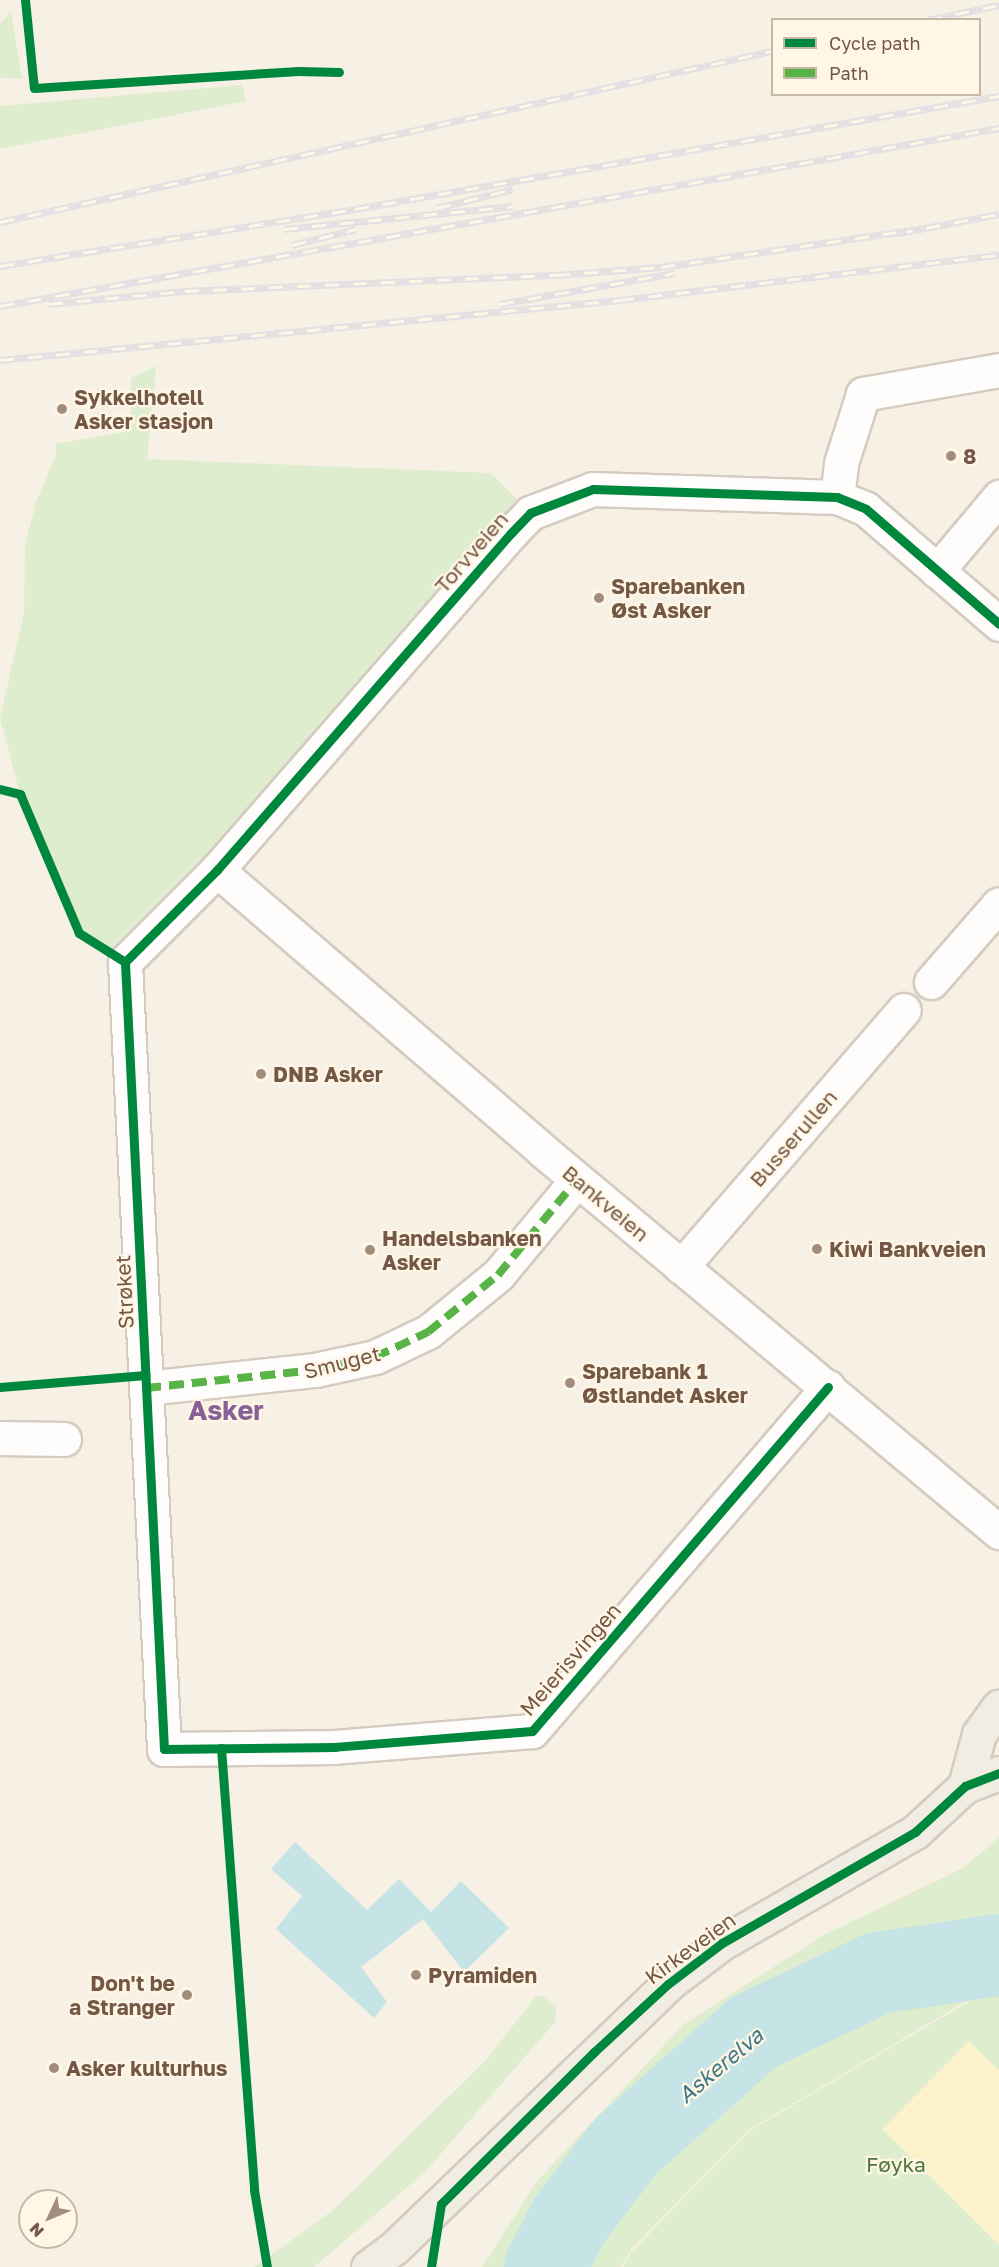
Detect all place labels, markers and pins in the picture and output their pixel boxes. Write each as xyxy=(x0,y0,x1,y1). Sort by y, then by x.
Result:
place label: Sykkelhotell Asker stasjon xyxy=(74,384,213,434)
marker: Sykkelhotell Asker stasjon xyxy=(55,402,69,416)
place label: 8 xyxy=(963,443,976,469)
marker: 8 xyxy=(944,449,958,463)
place label: Sparebanken Øst Asker xyxy=(611,573,745,623)
marker: Sparebanken Øst Asker xyxy=(592,591,606,605)
place label: DNB Asker xyxy=(273,1061,383,1087)
marker: DNB Asker xyxy=(254,1067,268,1081)
place label: Handelsbanken Asker xyxy=(382,1225,542,1275)
place label: Kiwi Bankveien xyxy=(829,1236,986,1262)
marker: Kiwi Bankveien xyxy=(810,1242,824,1256)
marker: Handelsbanken Asker xyxy=(363,1243,377,1257)
place label: Sparebank 1 Østlandet Asker xyxy=(582,1358,748,1408)
marker: Sparebank 1 Østlandet Asker xyxy=(563,1376,577,1390)
place label: Pyramiden xyxy=(428,1962,537,1988)
marker: Pyramiden xyxy=(409,1968,423,1982)
place label: Don't be a Stranger xyxy=(69,1970,175,2020)
marker: Don't be a Stranger xyxy=(180,1988,194,2002)
place label: Asker kulturhus xyxy=(66,2055,227,2081)
marker: Asker kulturhus xyxy=(47,2061,61,2075)

